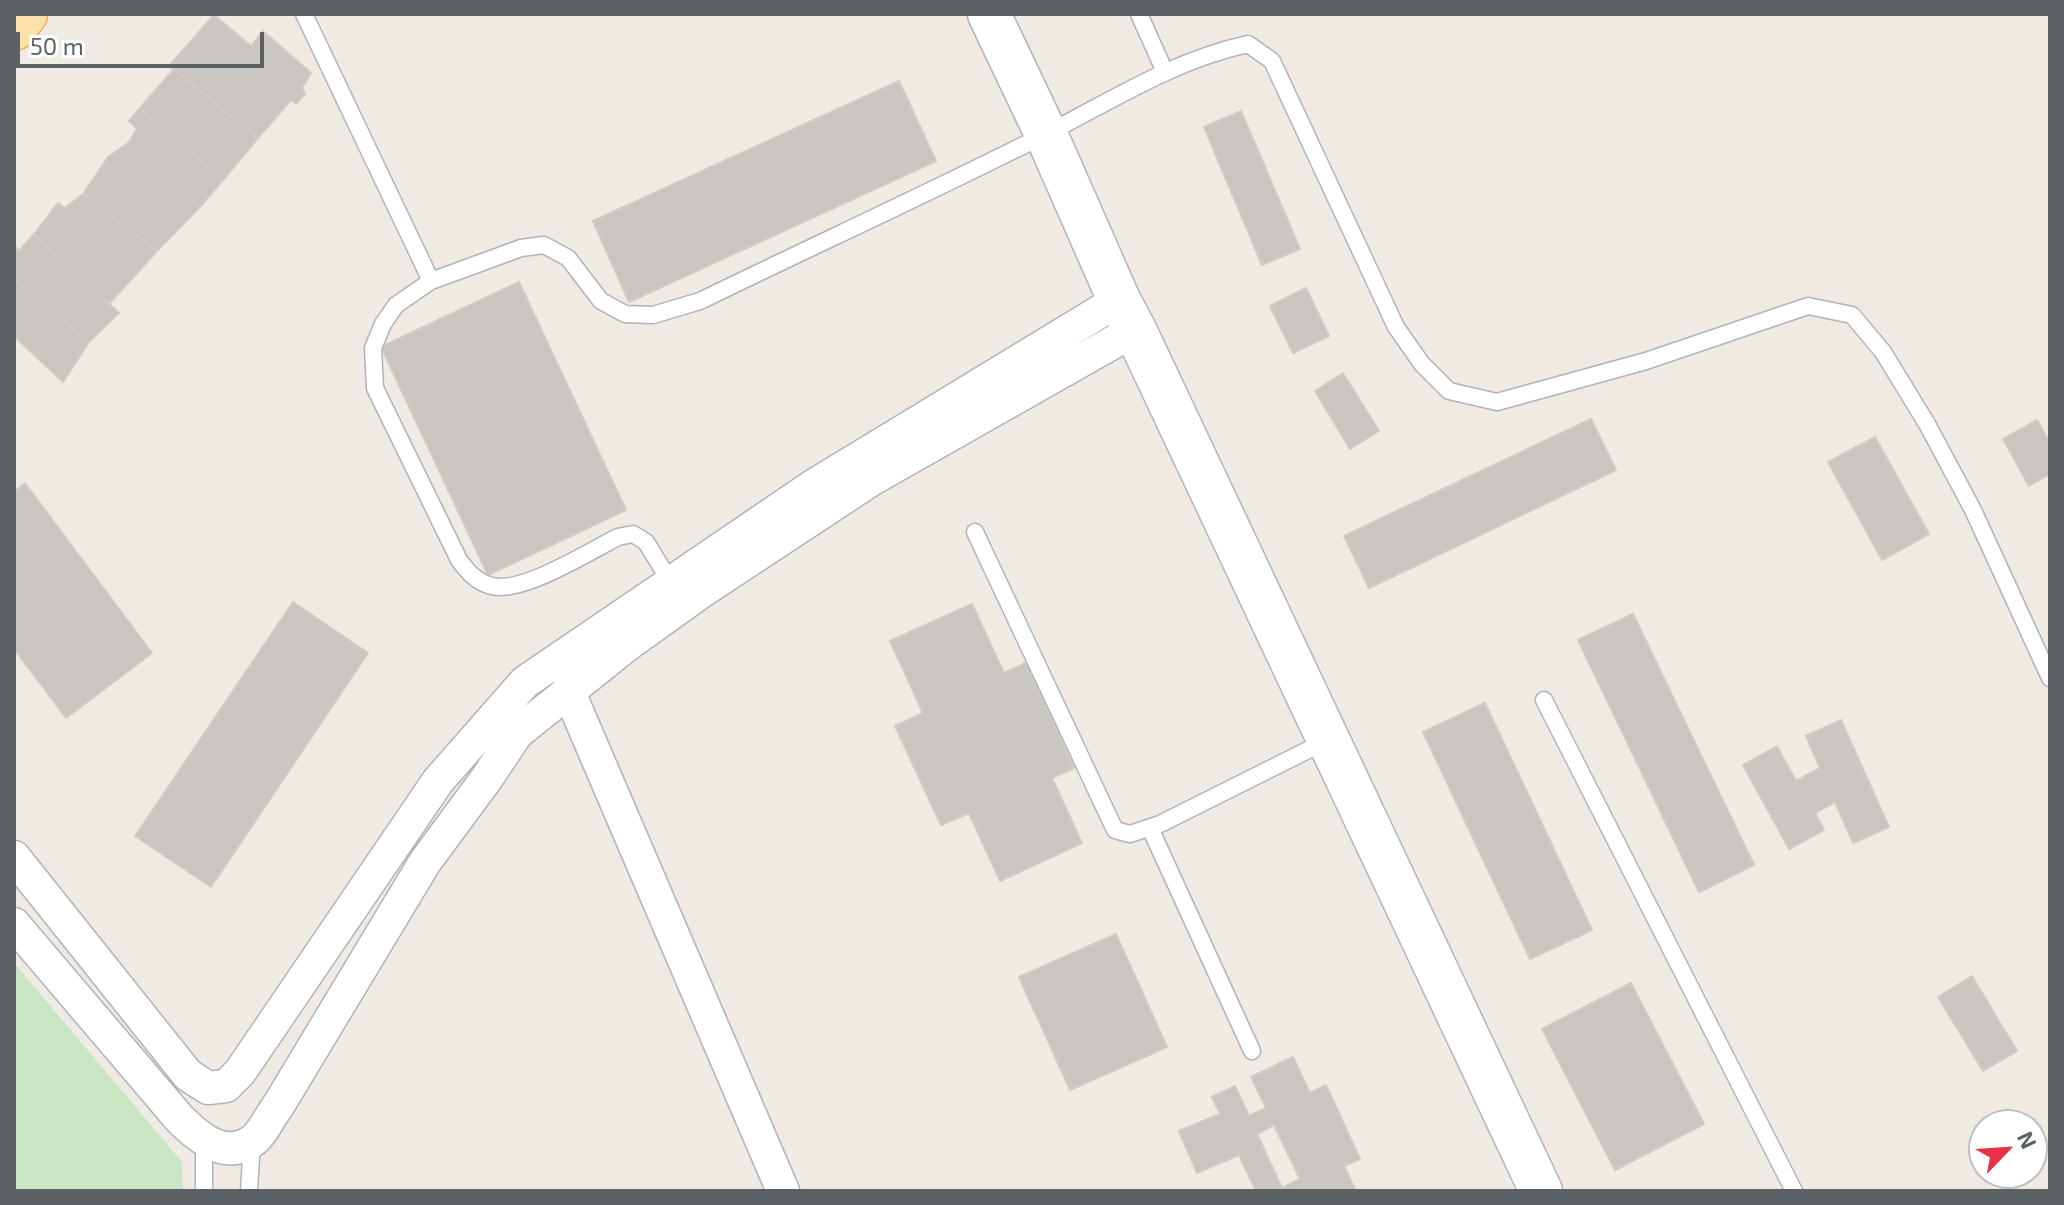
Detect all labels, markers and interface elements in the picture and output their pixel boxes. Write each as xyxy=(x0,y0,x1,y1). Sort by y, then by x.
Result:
scale bar xyxy=(20,16,268,66)
text: 50 m xyxy=(30,31,84,60)
north arrow xyxy=(1968,1109,2048,1189)
text: N xyxy=(2013,1127,2043,1152)

